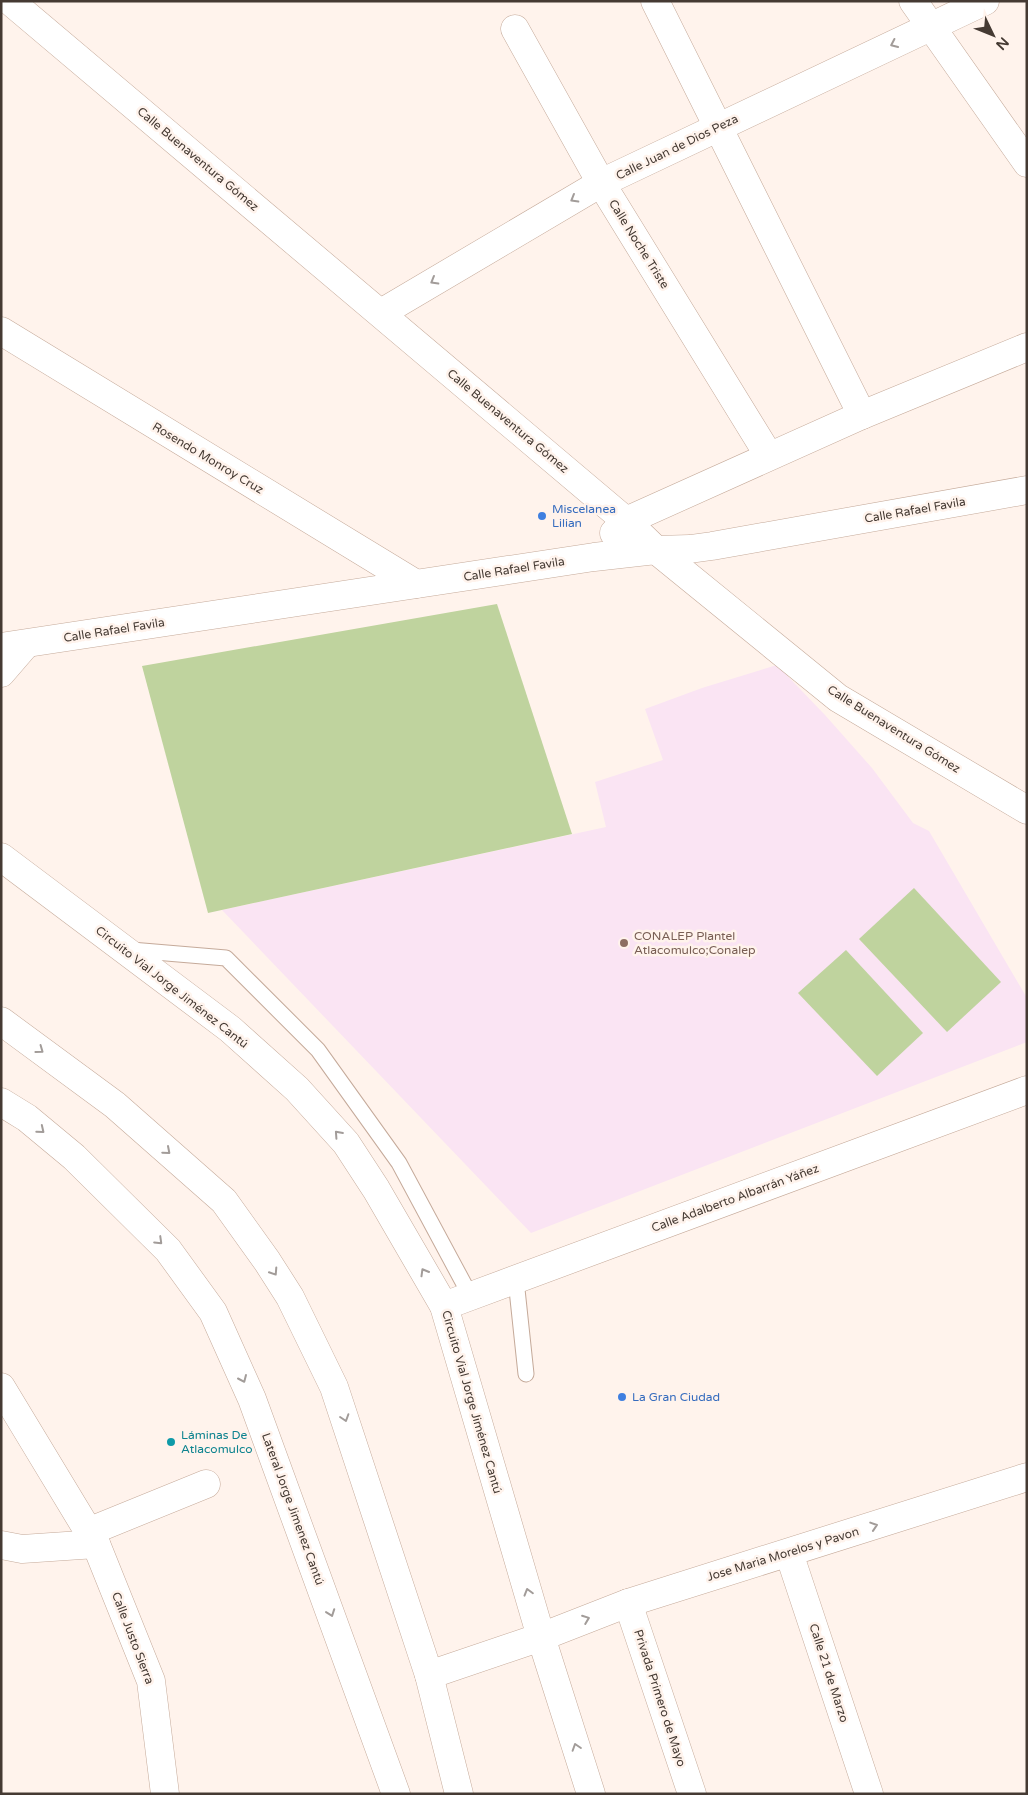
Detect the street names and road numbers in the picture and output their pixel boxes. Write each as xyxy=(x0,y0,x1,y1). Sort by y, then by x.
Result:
street label: Calle Buenaventura Gómez xyxy=(135,104,262,214)
street label: Calle Juan de Dios Peza xyxy=(614,111,740,183)
street label: Calle Noche Triste xyxy=(606,197,672,291)
street label: Calle Buenaventura Gómez xyxy=(445,366,572,476)
street label: Rosendo Monroy Cruz xyxy=(150,419,266,497)
street label: Calle Rafael Favila xyxy=(863,494,967,526)
street label: Calle Rafael Favila xyxy=(462,554,566,584)
street label: Calle Rafael Favila xyxy=(62,615,166,645)
street label: Calle Buenaventura Gómez xyxy=(825,682,963,776)
street label: Circuito Vial Jorge Jiménez Cantú xyxy=(93,923,251,1051)
street label: Calle Adalberto Albarrán Yáñez xyxy=(649,1161,821,1235)
street label: Circuito Vial Jorge Jiménez Cantú xyxy=(439,1309,505,1495)
street label: Lateral Jorge Jimenez Cantú xyxy=(259,1431,327,1587)
street label: Jose Maria Morelos y Pavon xyxy=(705,1524,861,1584)
street label: Calle Justo Sierra xyxy=(109,1590,157,1686)
street label: Calle 21 de Marzo xyxy=(806,1622,852,1724)
street label: Privada Primero de Mayo xyxy=(631,1628,689,1768)

